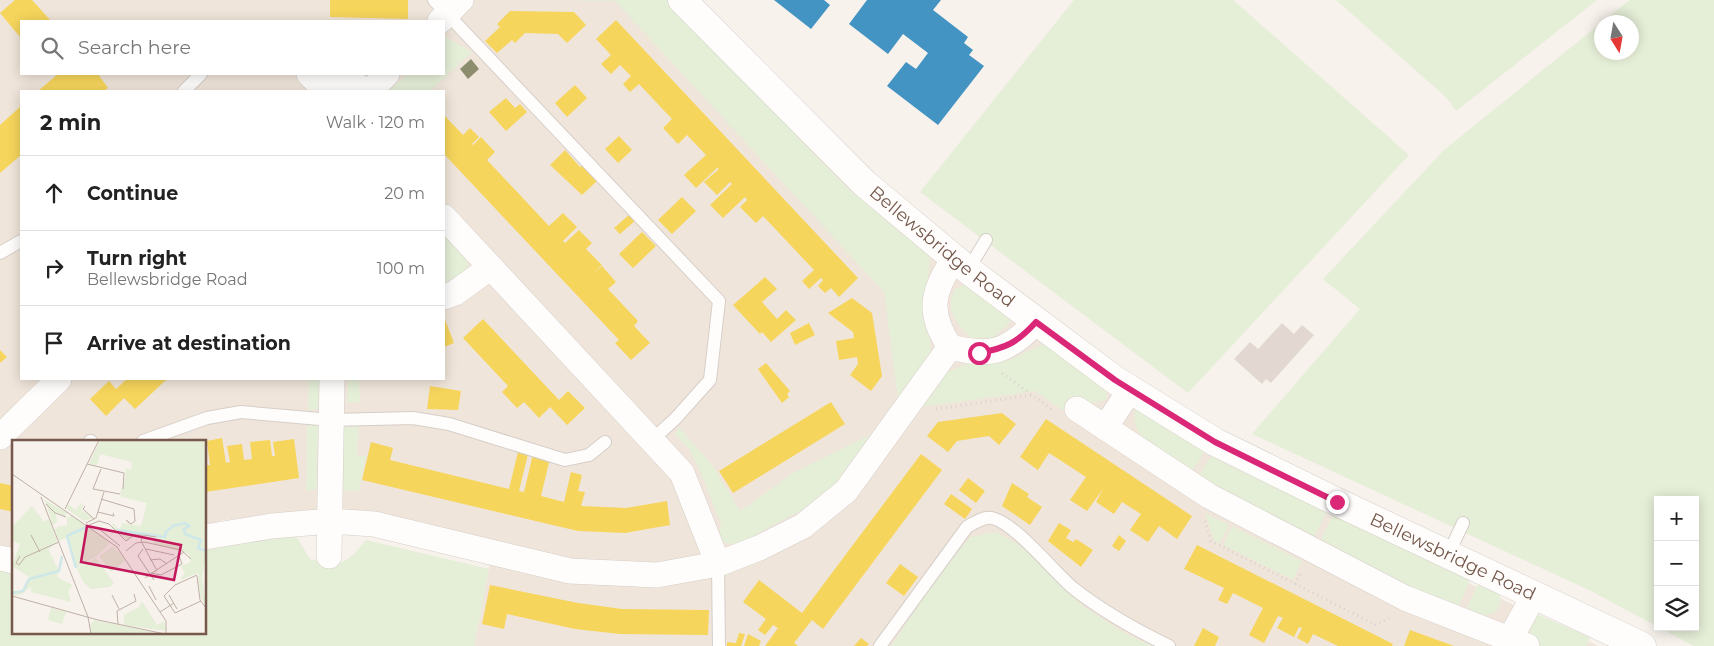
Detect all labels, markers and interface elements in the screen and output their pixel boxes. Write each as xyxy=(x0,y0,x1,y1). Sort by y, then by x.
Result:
north arrow xyxy=(1594,15,1639,60)
search box xyxy=(20,20,445,75)
icon: search xyxy=(38,34,66,62)
text: Search here xyxy=(78,36,191,59)
text: 2 min xyxy=(40,110,101,135)
text: Walk · 120 m xyxy=(326,113,425,132)
icon: ahead xyxy=(40,179,68,207)
street label: Bellewsbridge Road xyxy=(865,181,1019,312)
text: Continue xyxy=(87,182,178,205)
text: 20 m xyxy=(384,184,425,203)
text: Turn right xyxy=(87,247,187,270)
icon: right xyxy=(40,254,68,282)
text: 100 m xyxy=(377,259,425,278)
text: Bellewsbridge Road xyxy=(87,270,248,289)
icon: arrive xyxy=(40,329,68,357)
text: Arrive at destination xyxy=(87,332,291,355)
route start xyxy=(968,342,991,365)
inset map xyxy=(12,440,206,634)
route end xyxy=(1326,491,1349,514)
map controls xyxy=(1654,496,1699,631)
button: + xyxy=(1654,496,1699,541)
street label: Bellewsbridge Road xyxy=(1366,508,1539,605)
button: − xyxy=(1654,541,1699,586)
button: layers xyxy=(1654,586,1699,631)

